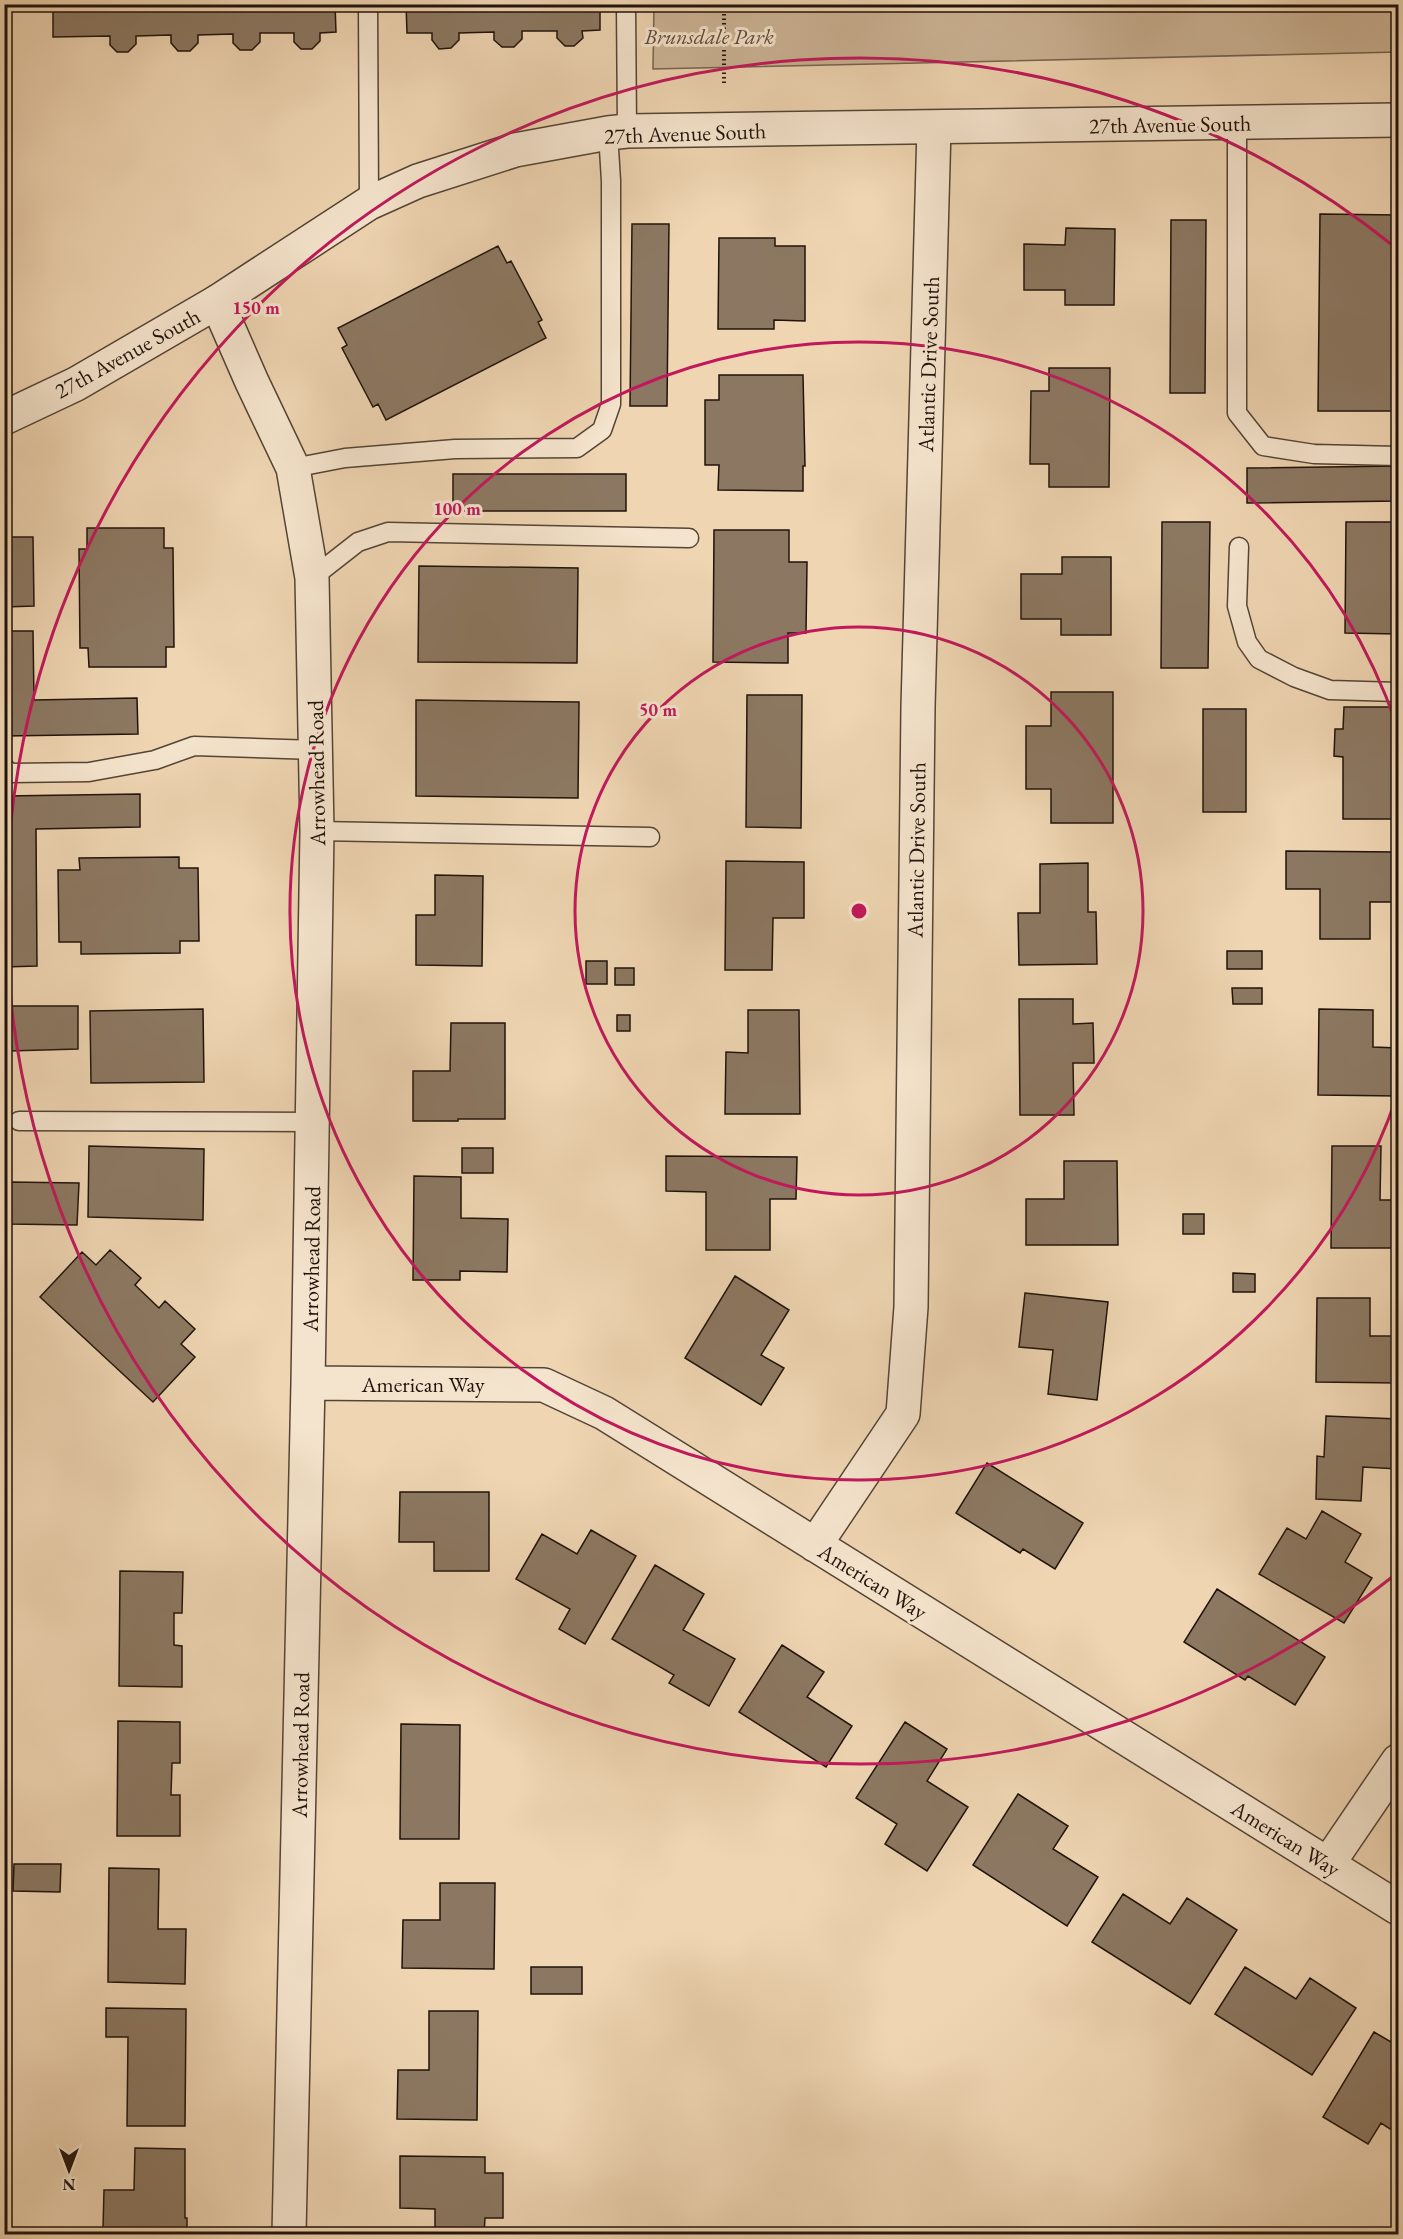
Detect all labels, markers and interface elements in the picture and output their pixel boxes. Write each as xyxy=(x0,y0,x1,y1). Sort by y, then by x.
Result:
park label: Brunsdale Park xyxy=(643,22,774,51)
street label: 27th Avenue South xyxy=(1089,109,1251,140)
street label: 27th Avenue South xyxy=(603,116,767,151)
street label: Atlantic Drive South xyxy=(911,276,946,453)
text: 150 m xyxy=(232,296,280,319)
street label: 27th Avenue South xyxy=(49,301,205,405)
text: 100 m xyxy=(433,497,481,520)
text: 50 m xyxy=(639,698,677,721)
street label: Arrowhead Road xyxy=(301,699,332,847)
street label: Atlantic Drive South xyxy=(900,762,933,939)
centre of rings xyxy=(849,901,869,921)
street label: Arrowhead Road xyxy=(296,1185,327,1333)
street label: American Way xyxy=(360,1370,485,1399)
street label: American Way xyxy=(812,1536,933,1627)
street label: Arrowhead Road xyxy=(285,1671,316,1819)
street label: American Way xyxy=(1225,1793,1346,1884)
north arrow xyxy=(39,2140,99,2200)
text: N xyxy=(62,2174,75,2195)

